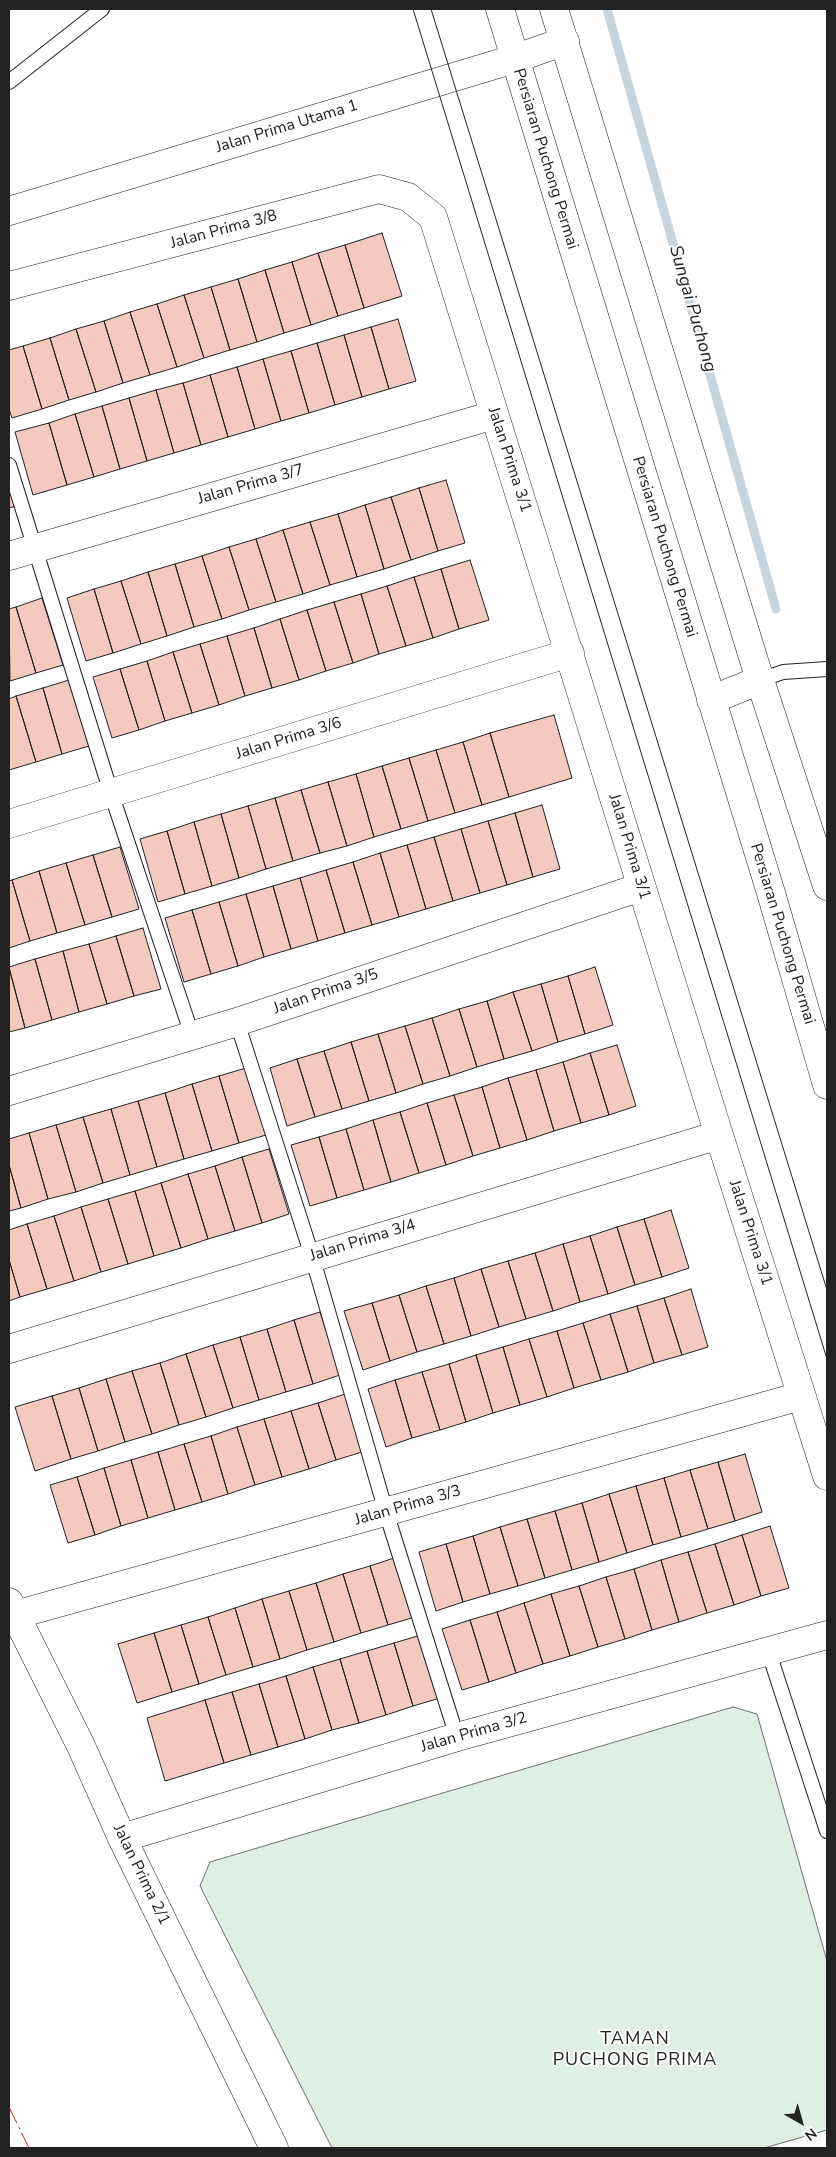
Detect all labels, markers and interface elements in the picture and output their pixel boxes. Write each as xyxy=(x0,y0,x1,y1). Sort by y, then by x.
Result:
street label: Persiaran Puchong Permai xyxy=(508,66,582,252)
street label: Jalan Prima Utama 1 xyxy=(214,96,360,158)
street label: Jalan Prima 3/8 xyxy=(169,207,279,253)
water label: Sungai Puchong xyxy=(664,243,720,375)
street label: Jalan Prima 3/1 xyxy=(483,405,535,515)
street label: Persiaran Puchong Permai xyxy=(627,454,701,640)
street label: Jalan Prima 3/7 xyxy=(196,461,306,509)
street label: Jalan Prima 3/6 xyxy=(234,714,344,764)
street label: Jalan Prima 3/1 xyxy=(604,792,654,902)
street label: Persiaran Puchong Permai xyxy=(745,841,819,1027)
street label: Jalan Prima 3/5 xyxy=(271,965,381,1019)
street label: Jalan Prima 3/1 xyxy=(724,1178,776,1288)
street label: Jalan Prima 3/4 xyxy=(308,1216,418,1266)
street label: Jalan Prima 3/3 xyxy=(353,1482,463,1530)
street label: Jalan Prima 3/2 xyxy=(419,1709,529,1757)
street label: Jalan Prima 2/1 xyxy=(108,1822,174,1928)
district label: TAMAN PUCHONG PRIMA xyxy=(551,2029,719,2072)
north arrow xyxy=(776,2097,826,2147)
text: N xyxy=(801,2123,821,2145)

